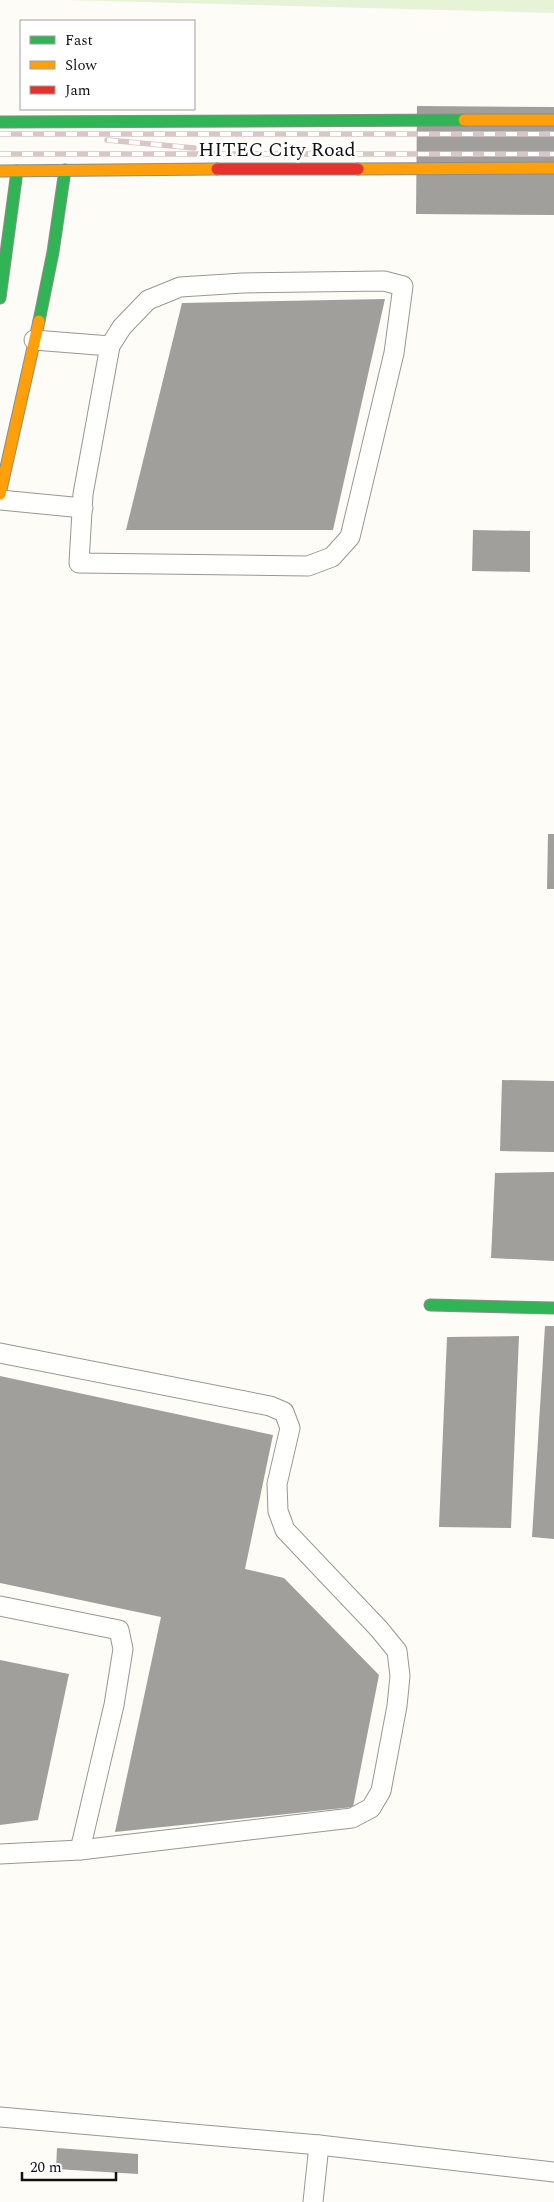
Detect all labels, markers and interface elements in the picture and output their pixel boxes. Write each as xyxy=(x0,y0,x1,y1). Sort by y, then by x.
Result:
legend xyxy=(20,20,195,110)
text: Fast xyxy=(65,29,93,52)
text: Slow xyxy=(65,54,97,77)
text: Jam xyxy=(65,79,91,102)
street label: HITEC City Road xyxy=(198,135,356,165)
scale bar xyxy=(22,2150,116,2182)
text: 20 m xyxy=(30,2156,62,2179)

